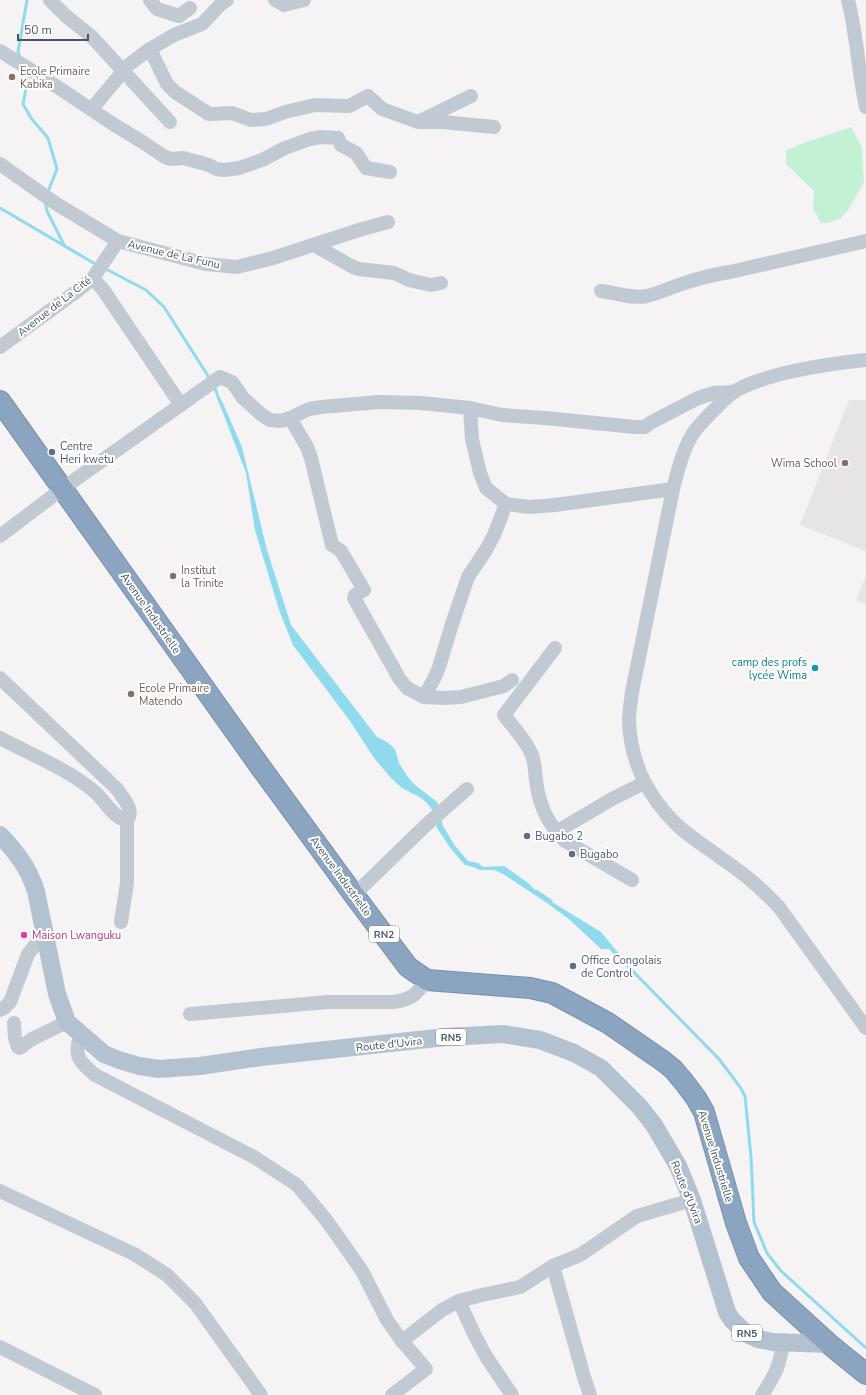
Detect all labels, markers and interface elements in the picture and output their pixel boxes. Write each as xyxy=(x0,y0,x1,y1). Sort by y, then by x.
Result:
scale bar xyxy=(18,16,88,42)
text: 50 m xyxy=(24,22,52,38)
place label: Ecole Primaire Kabika xyxy=(20,64,90,92)
marker: Ecole Primaire Kabika xyxy=(7,72,17,82)
street label: Avenue de La Funu xyxy=(126,237,222,272)
street label: Avenue de La Cité xyxy=(14,273,94,340)
place label: Centre Heri kwetu xyxy=(60,439,114,467)
marker: Centre Heri kwetu xyxy=(47,447,57,457)
place label: Wima School xyxy=(771,456,838,471)
marker: Wima School xyxy=(840,458,850,468)
place label: Institut la Trinite xyxy=(181,563,224,591)
street label: Avenue Industrielle xyxy=(117,570,184,657)
marker: Institut la Trinite xyxy=(168,571,178,581)
place label: camp des profs lycée Wima xyxy=(732,655,807,683)
marker: camp des profs lycée Wima xyxy=(810,663,820,673)
place label: Ecole Primaire Matendo xyxy=(139,681,209,709)
marker: Ecole Primaire Matendo xyxy=(126,689,136,699)
place label: Bugabo 2 xyxy=(535,829,583,844)
marker: Bugabo 2 xyxy=(522,831,532,841)
street label: Avenue Industrielle xyxy=(306,833,375,920)
place label: Bugabo xyxy=(580,847,618,862)
marker: Bugabo xyxy=(567,849,577,859)
road number: RN2 xyxy=(369,926,399,942)
place label: Maison Lwanguku xyxy=(32,928,121,943)
marker: Maison Lwanguku xyxy=(19,930,29,940)
place label: Office Congolais de Control xyxy=(581,953,662,981)
marker: Office Congolais de Control xyxy=(568,961,578,971)
road number: RN5 xyxy=(436,1029,466,1045)
street label: Route d'Uvira xyxy=(355,1034,423,1055)
street label: Avenue Industrielle xyxy=(694,1108,737,1204)
street label: Route d'Uvira xyxy=(667,1158,706,1226)
road number: RN5 xyxy=(732,1325,762,1341)

